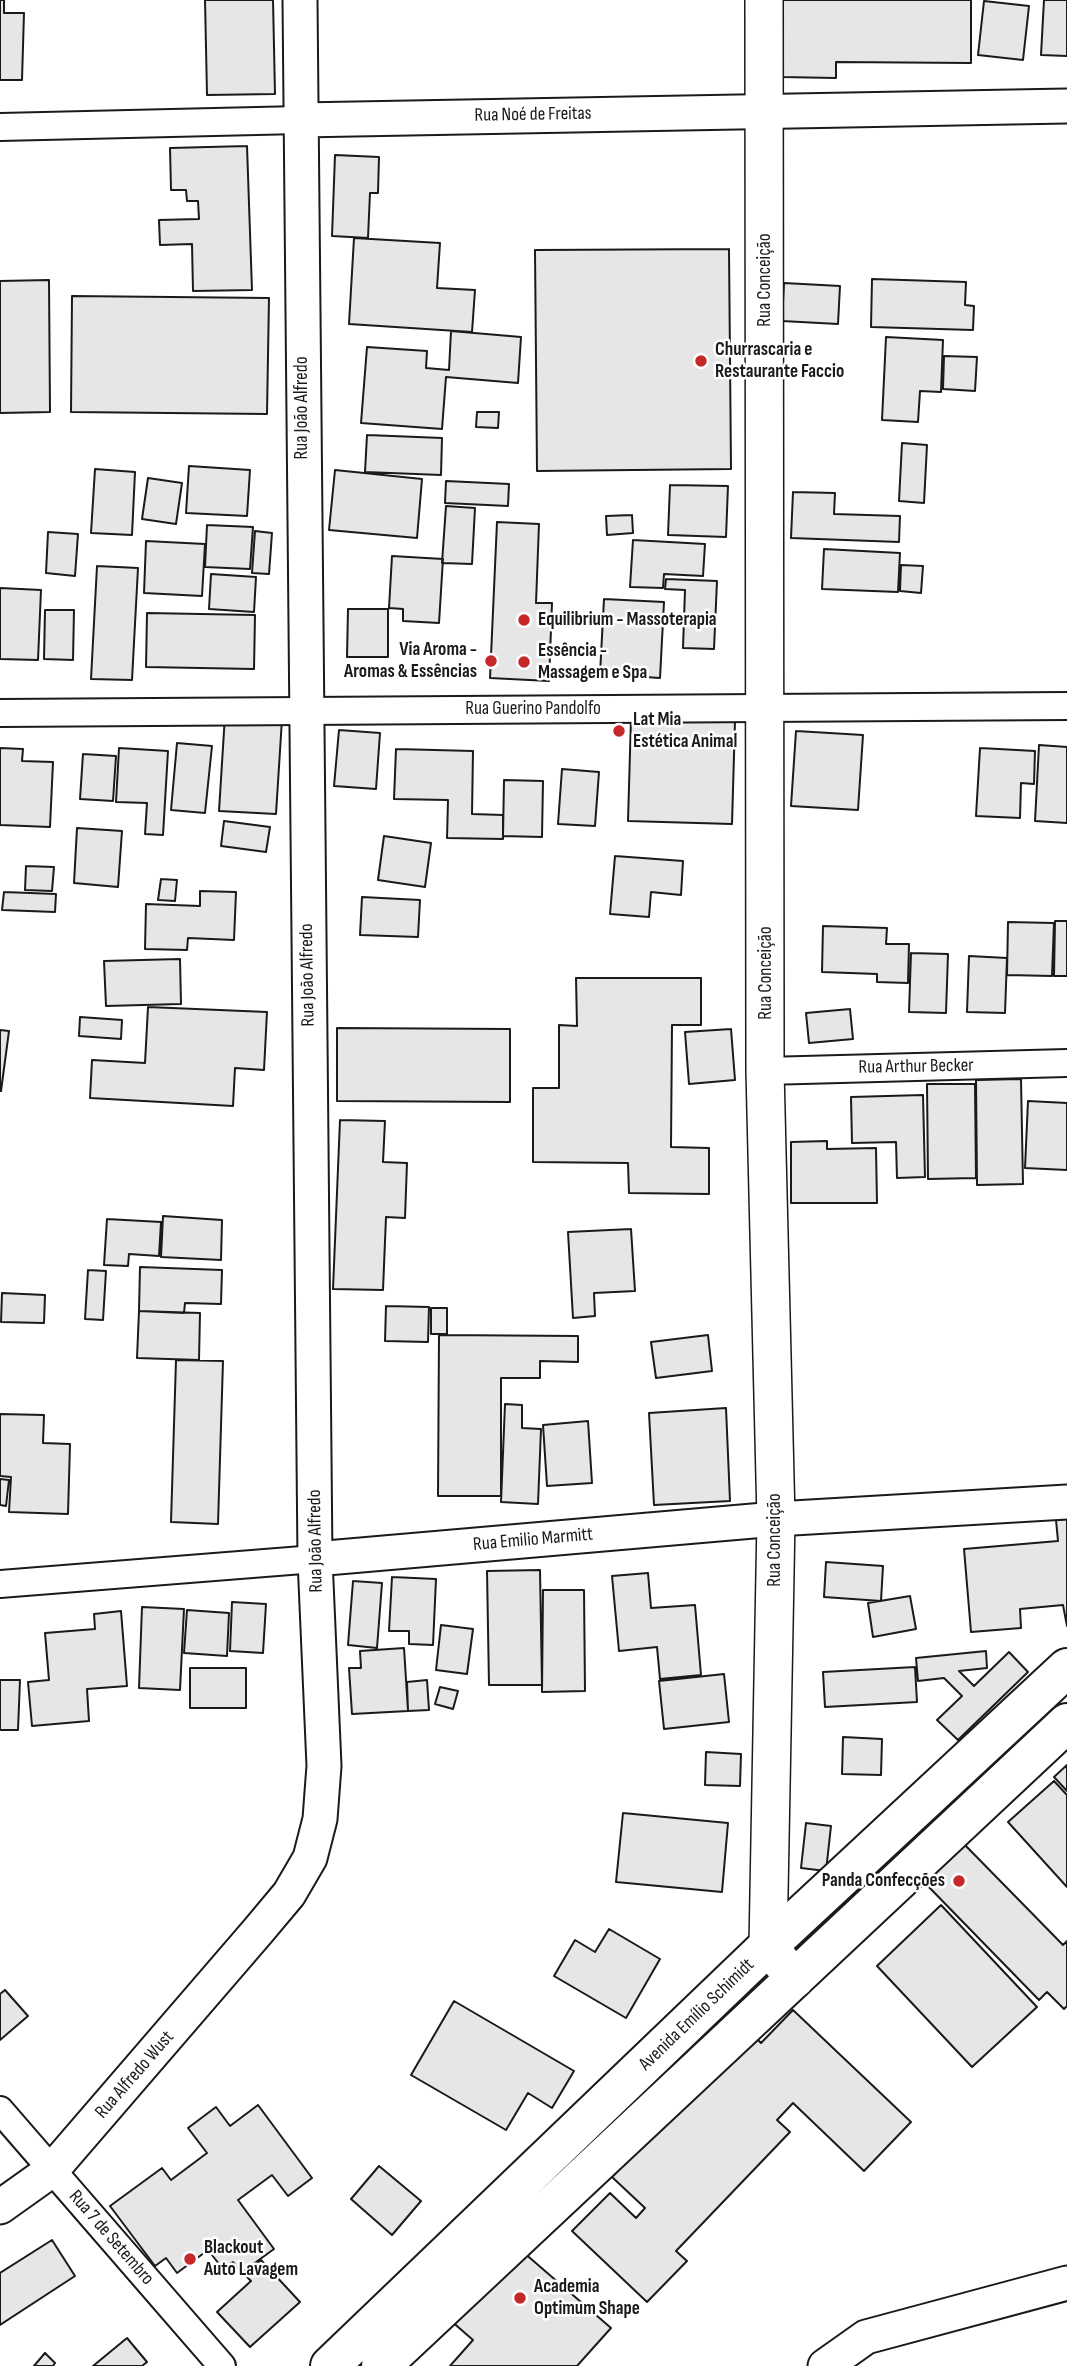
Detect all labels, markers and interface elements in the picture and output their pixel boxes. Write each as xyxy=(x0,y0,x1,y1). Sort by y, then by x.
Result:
street label: Rua Noé de Freitas xyxy=(474,103,592,127)
street label: Rua Conceição xyxy=(754,233,776,327)
place label: Churrascaria e Restaurante Faccio xyxy=(715,339,844,383)
marker: Churrascaria e Restaurante Faccio xyxy=(693,353,709,369)
street label: Rua João Alfredo xyxy=(291,356,313,460)
place label: Equilibrium - Massoterapia xyxy=(538,609,717,631)
marker: Equilibrium - Massoterapia xyxy=(516,612,532,628)
place label: Via Aroma - Aromas & Essências xyxy=(344,639,477,683)
place label: Essência - Massagem e Spa xyxy=(538,640,647,684)
marker: Via Aroma - Aromas & Essências xyxy=(483,653,499,669)
marker: Essência - Massagem e Spa xyxy=(516,654,532,670)
street label: Rua Guerino Pandolfo xyxy=(465,698,601,720)
place label: Lat Mia Estética Animal xyxy=(633,709,737,753)
marker: Lat Mia Estética Animal xyxy=(611,723,627,739)
street label: Rua João Alfredo xyxy=(296,923,320,1027)
street label: Rua Conceição xyxy=(755,926,777,1020)
street label: Rua Arthur Becker xyxy=(858,1055,974,1079)
street label: Rua João Alfredo xyxy=(304,1489,328,1593)
street label: Rua Conceição xyxy=(764,1493,786,1587)
street label: Rua Emilio Marmitt xyxy=(472,1523,594,1557)
place label: Panda Confecções xyxy=(822,1870,945,1892)
marker: Panda Confecções xyxy=(951,1873,967,1889)
street label: Avenida Emílio Schimidt xyxy=(635,1954,759,2076)
street label: Rua Alfredo Wust xyxy=(91,2026,179,2124)
street label: Rua 7 de Setembro xyxy=(64,2186,158,2290)
place label: Blackout Auto Lavagem xyxy=(204,2237,298,2281)
marker: Blackout Auto Lavagem xyxy=(182,2251,198,2267)
place label: Academia Optimum Shape xyxy=(534,2276,640,2320)
marker: Academia Optimum Shape xyxy=(512,2290,528,2306)

